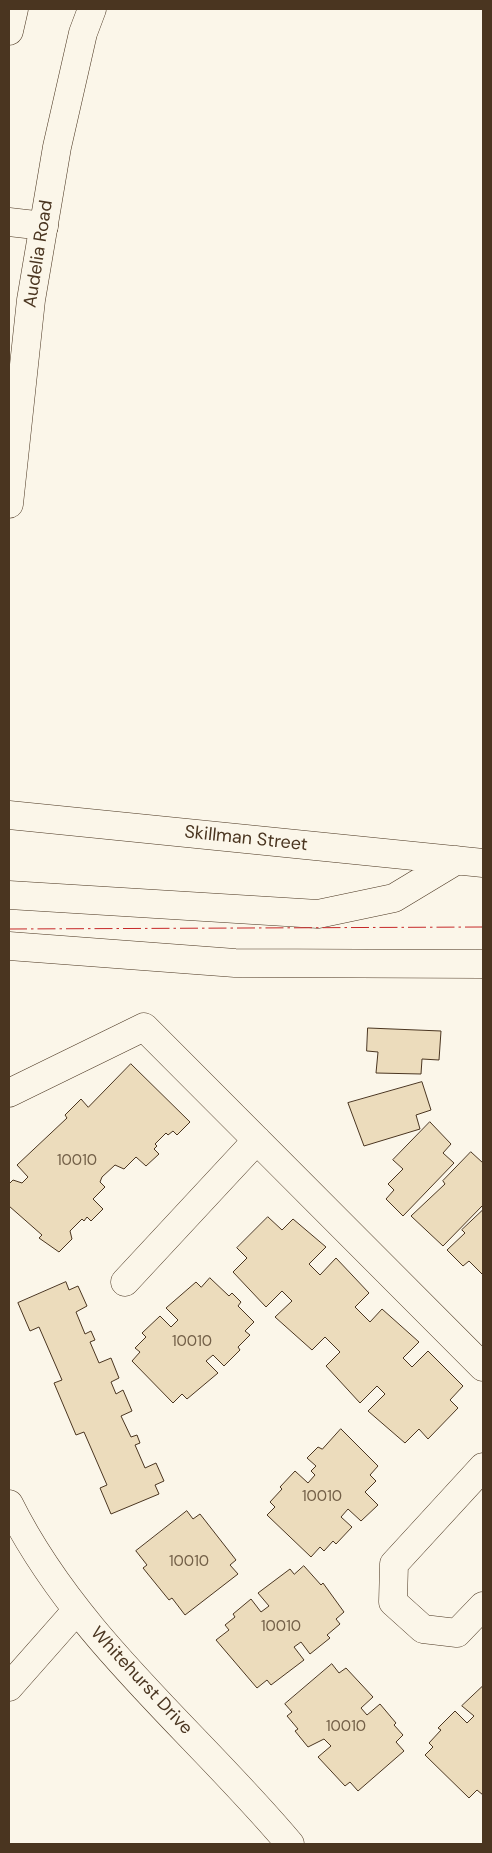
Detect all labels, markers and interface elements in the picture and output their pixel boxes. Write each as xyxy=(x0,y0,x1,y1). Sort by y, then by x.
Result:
street label: Audelia Road xyxy=(20,199,58,309)
street label: Skillman Street xyxy=(183,822,309,856)
house number: 10010 xyxy=(57,1152,97,1170)
house number: 10010 xyxy=(172,1333,212,1351)
house number: 10010 xyxy=(302,1488,342,1506)
house number: 10010 xyxy=(169,1553,209,1571)
house number: 10010 xyxy=(261,1618,301,1636)
street label: Whitehurst Drive xyxy=(86,1623,196,1739)
house number: 10010 xyxy=(326,1718,366,1736)

